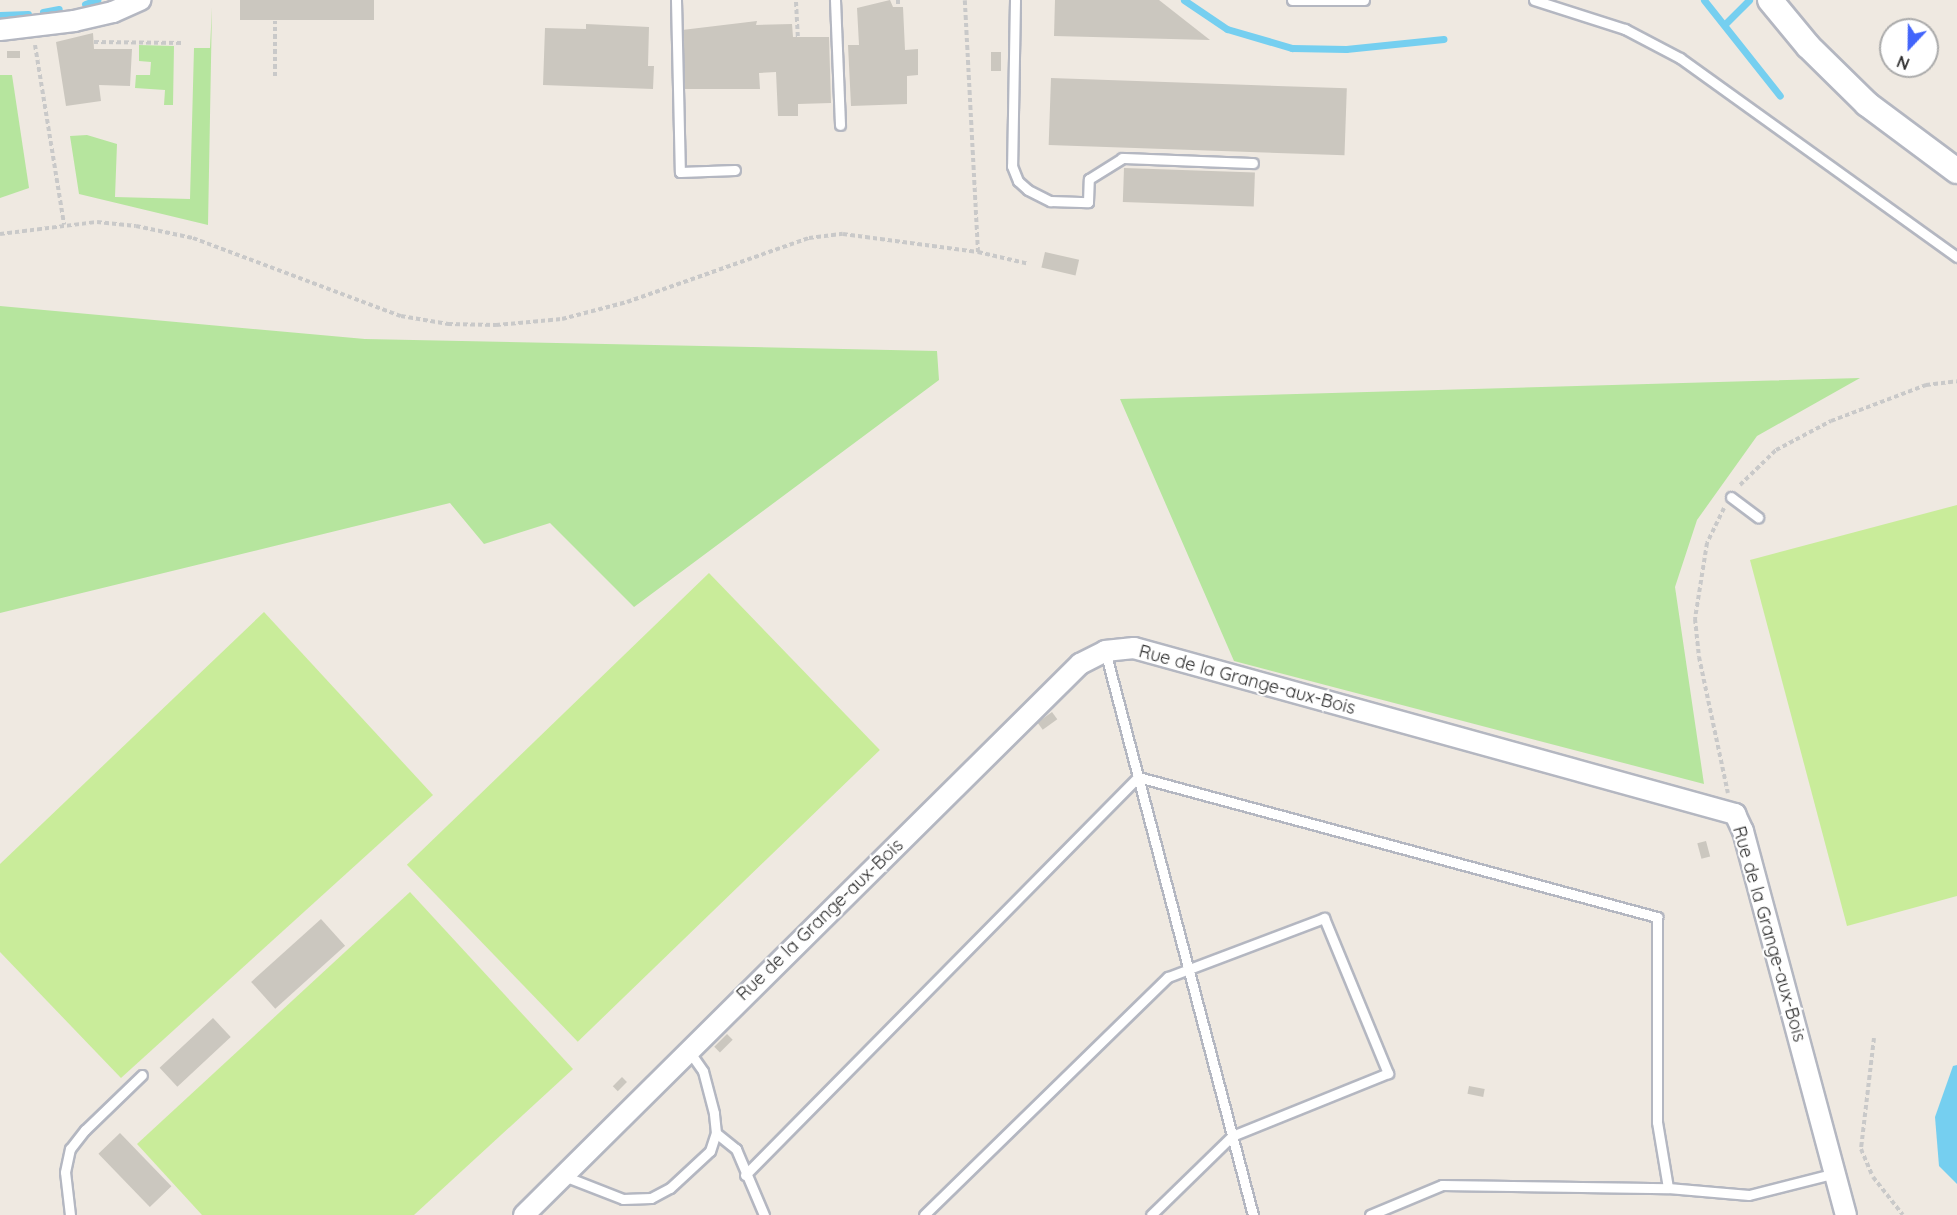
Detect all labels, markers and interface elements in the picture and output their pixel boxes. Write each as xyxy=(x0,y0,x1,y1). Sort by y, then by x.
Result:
north arrow xyxy=(1879,18,1939,78)
text: N xyxy=(1894,51,1912,74)
street label: Rue de la Grange-aux-Bois xyxy=(1136,641,1358,719)
street label: Rue de la Grange-aux-Bois xyxy=(1728,824,1810,1044)
street label: Rue de la Grange-aux-Bois xyxy=(732,835,908,1005)

